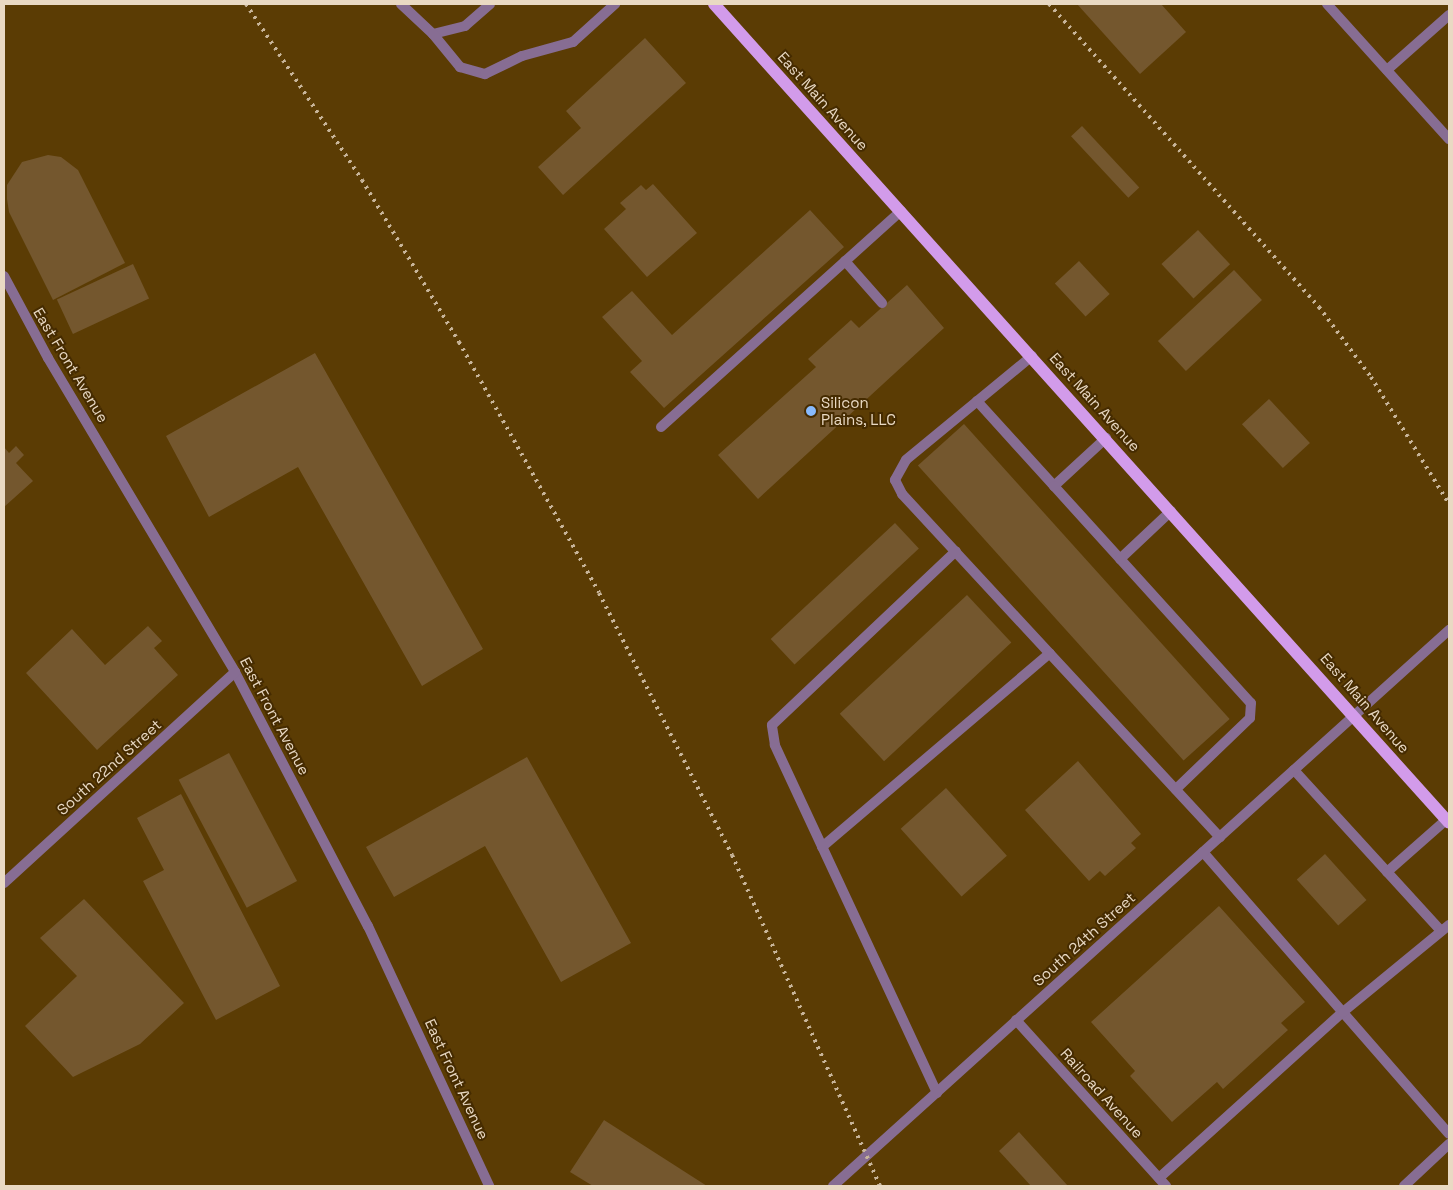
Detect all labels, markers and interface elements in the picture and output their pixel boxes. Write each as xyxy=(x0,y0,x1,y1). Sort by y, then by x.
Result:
street label: East Main Avenue xyxy=(774,48,872,154)
street label: East Front Avenue xyxy=(30,304,112,426)
street label: East Main Avenue xyxy=(1046,349,1144,455)
place label: Silicon Plains, LLC xyxy=(821,393,896,428)
marker: Silicon Plains, LLC xyxy=(805,405,817,417)
street label: East Main Avenue xyxy=(1317,649,1413,757)
street label: East Front Avenue xyxy=(236,654,314,778)
street label: South 22nd Street xyxy=(53,715,165,819)
street label: South 24th Street xyxy=(1029,888,1139,990)
street label: East Front Avenue xyxy=(421,1016,493,1142)
street label: Railroad Avenue xyxy=(1057,1044,1147,1142)

